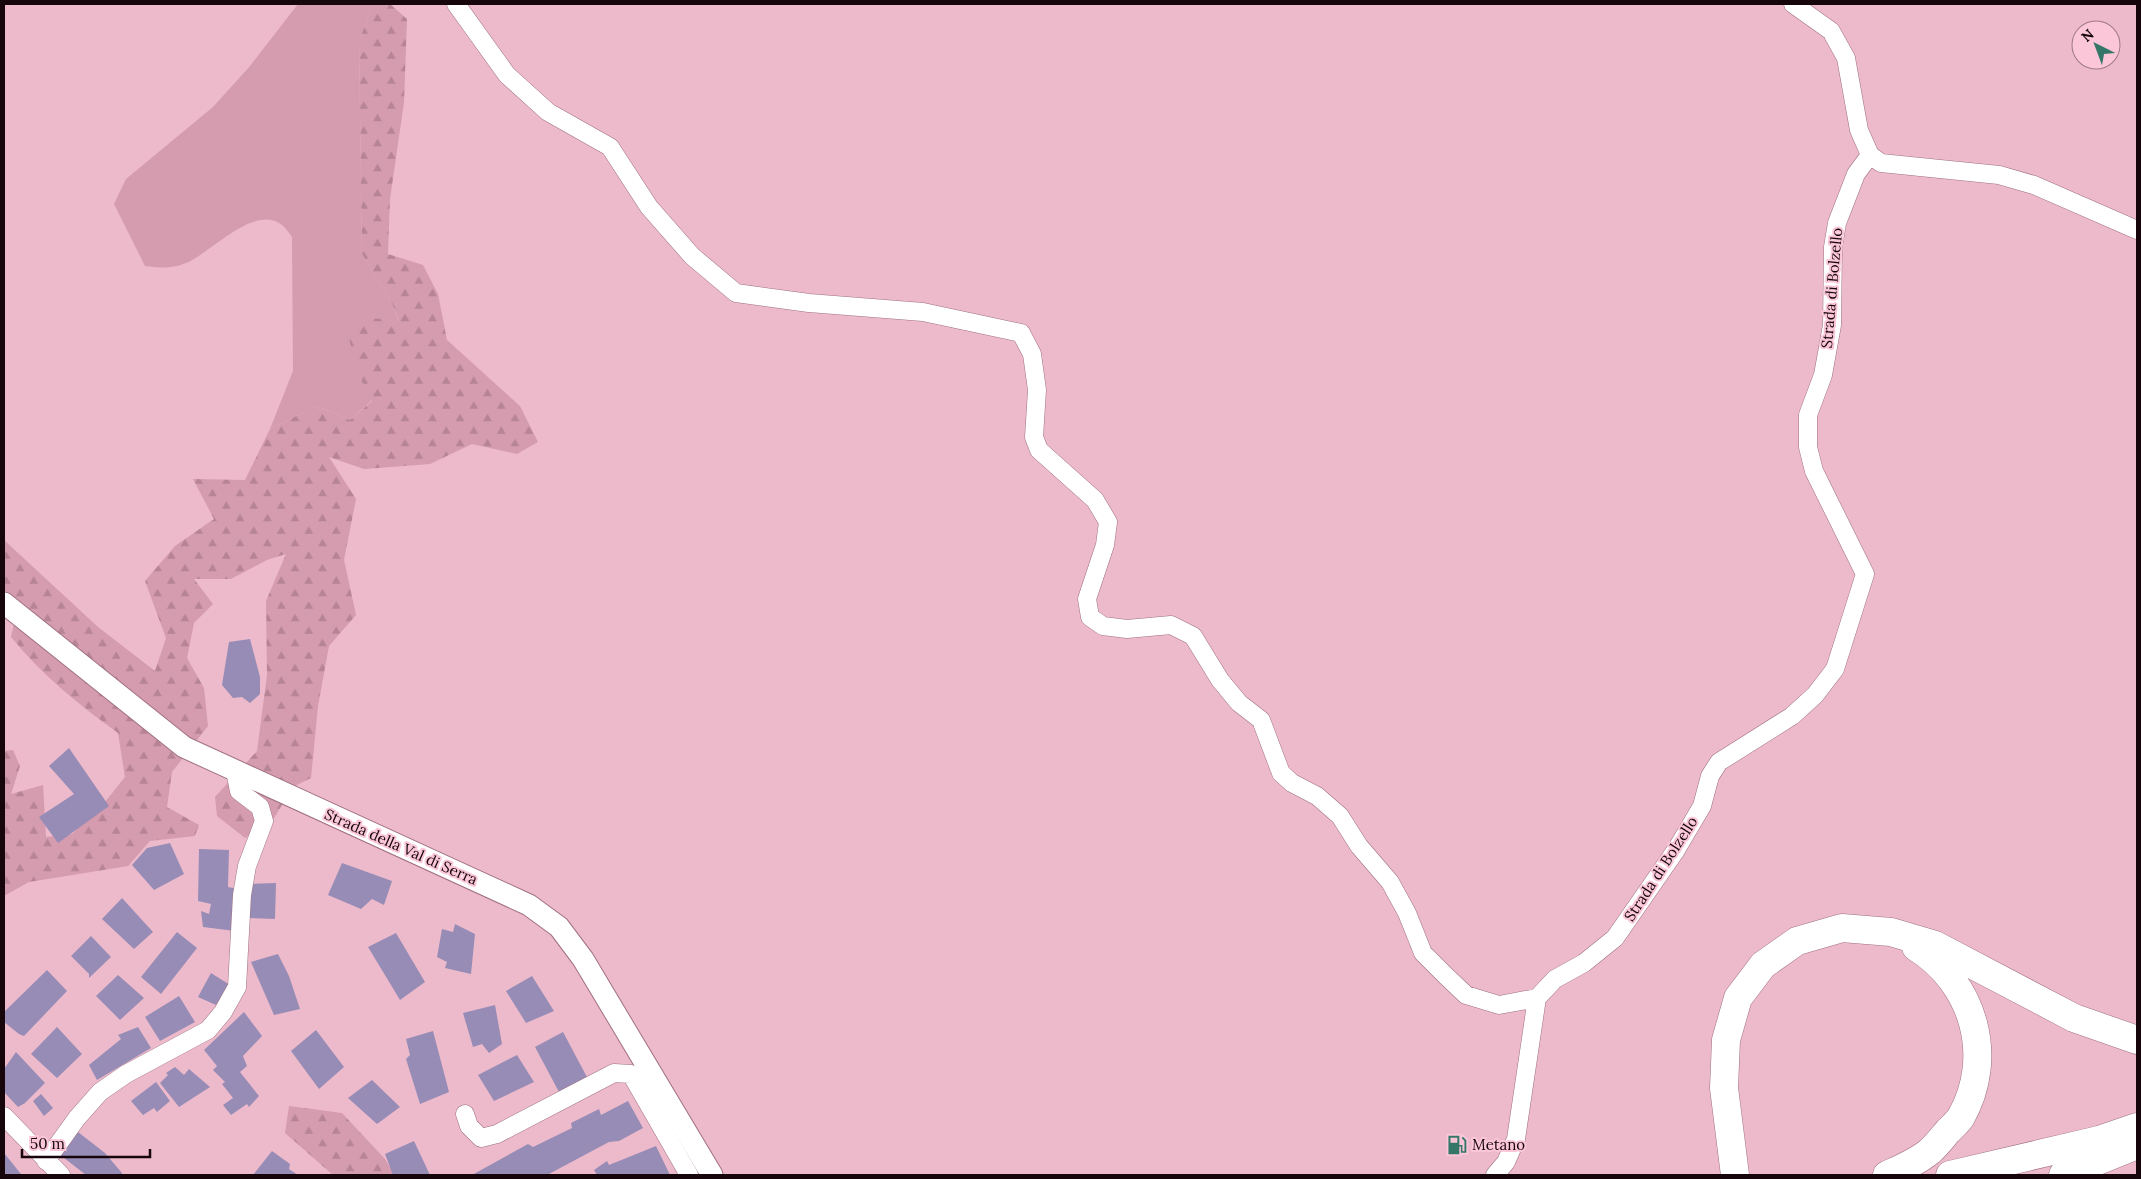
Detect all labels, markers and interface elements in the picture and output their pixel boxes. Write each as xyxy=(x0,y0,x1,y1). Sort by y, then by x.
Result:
north arrow xyxy=(2071,20,2121,70)
text: N xyxy=(2077,25,2097,46)
street label: Strada di Bolzello xyxy=(1817,227,1846,349)
street label: Strada della Val di Serra xyxy=(322,804,481,889)
street label: Strada di Bolzello xyxy=(1620,813,1702,925)
scale bar xyxy=(22,1126,150,1158)
text: 50 m xyxy=(30,1134,65,1153)
fuel station icon: Metano xyxy=(1446,1134,1468,1156)
place label: Metano xyxy=(1472,1135,1525,1154)

